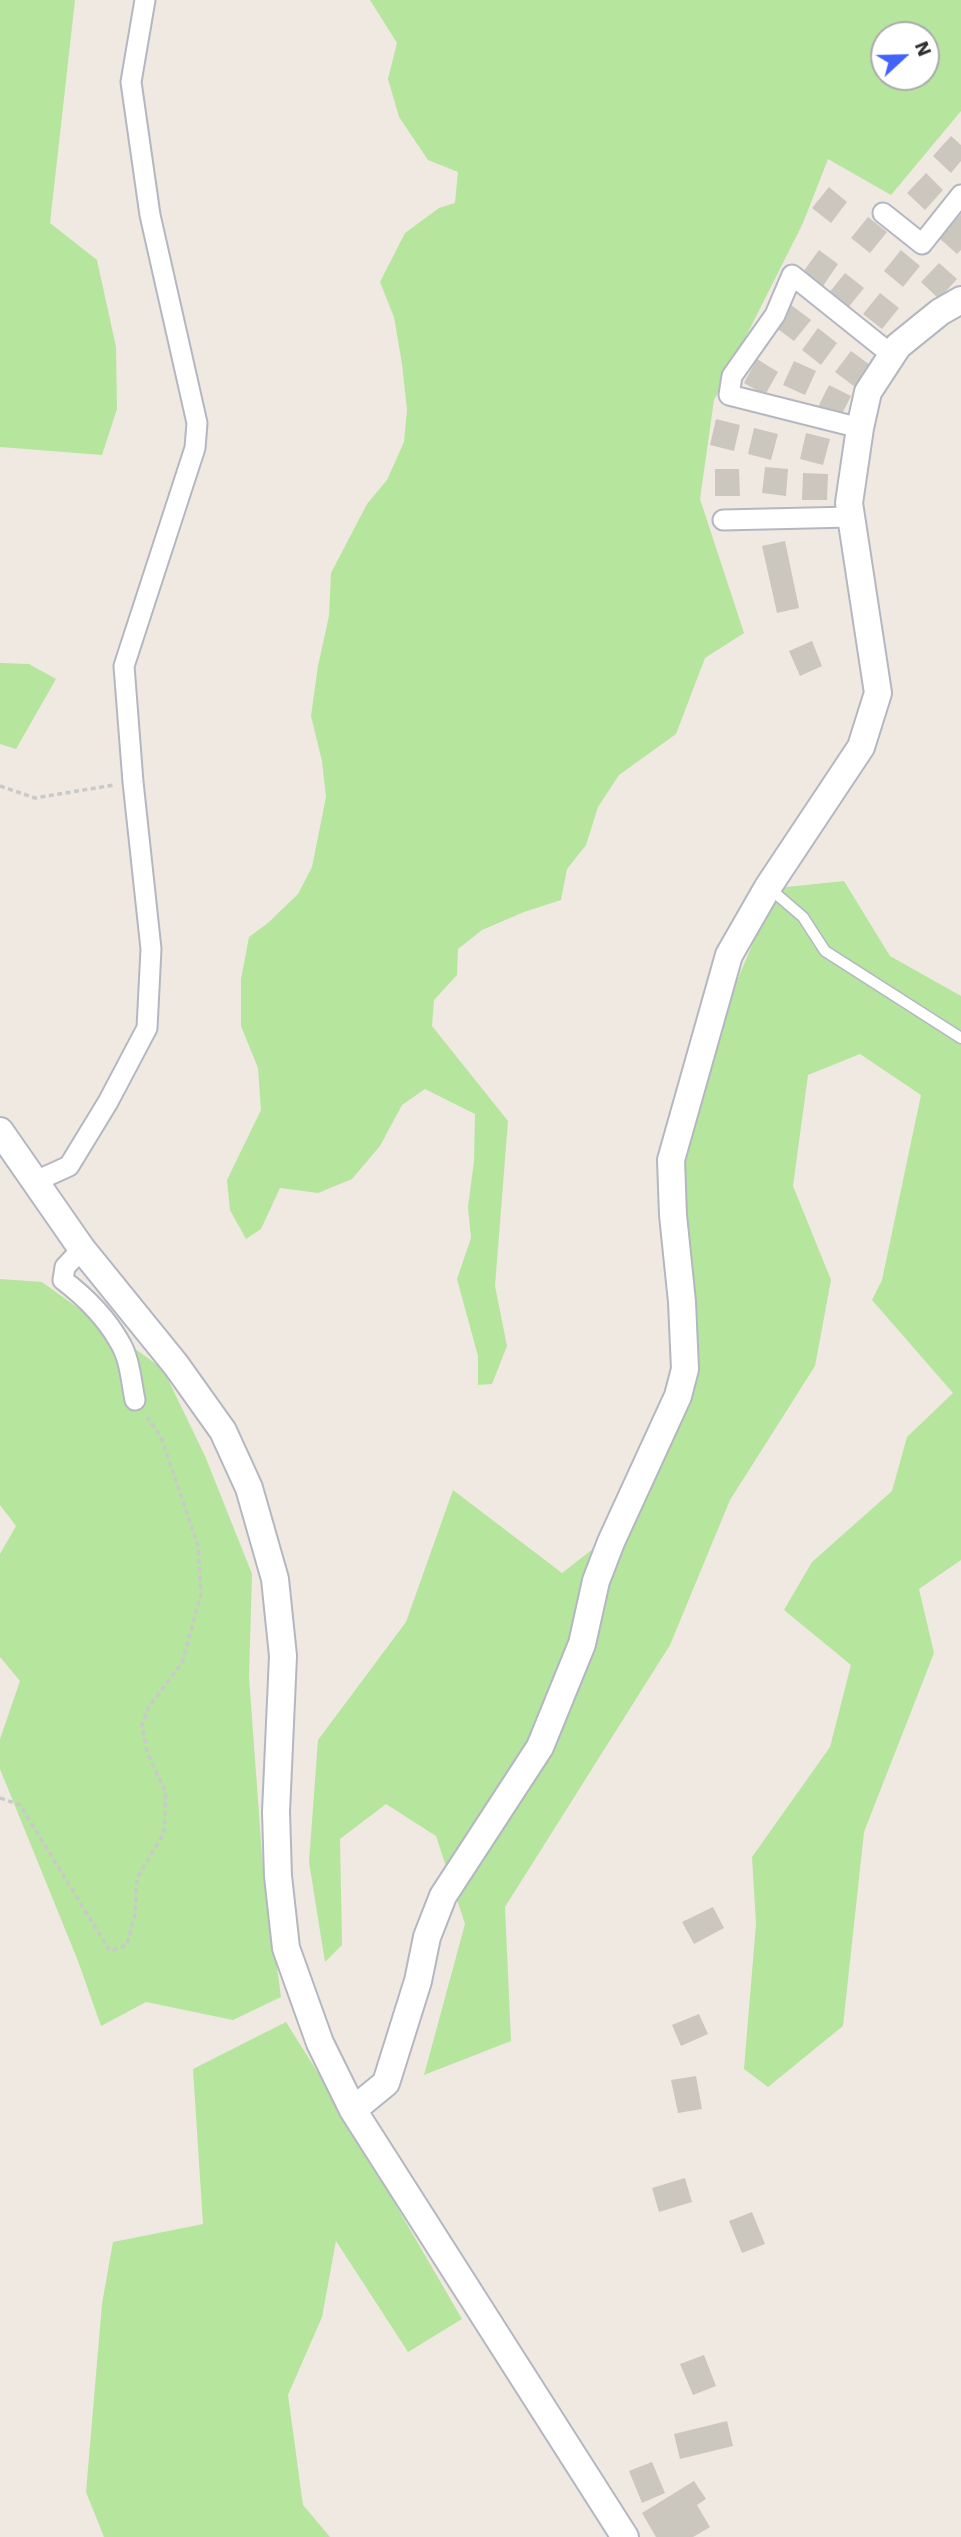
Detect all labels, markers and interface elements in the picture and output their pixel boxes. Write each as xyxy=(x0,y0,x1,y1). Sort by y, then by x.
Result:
north arrow xyxy=(870,21,940,91)
text: N xyxy=(910,38,936,60)

